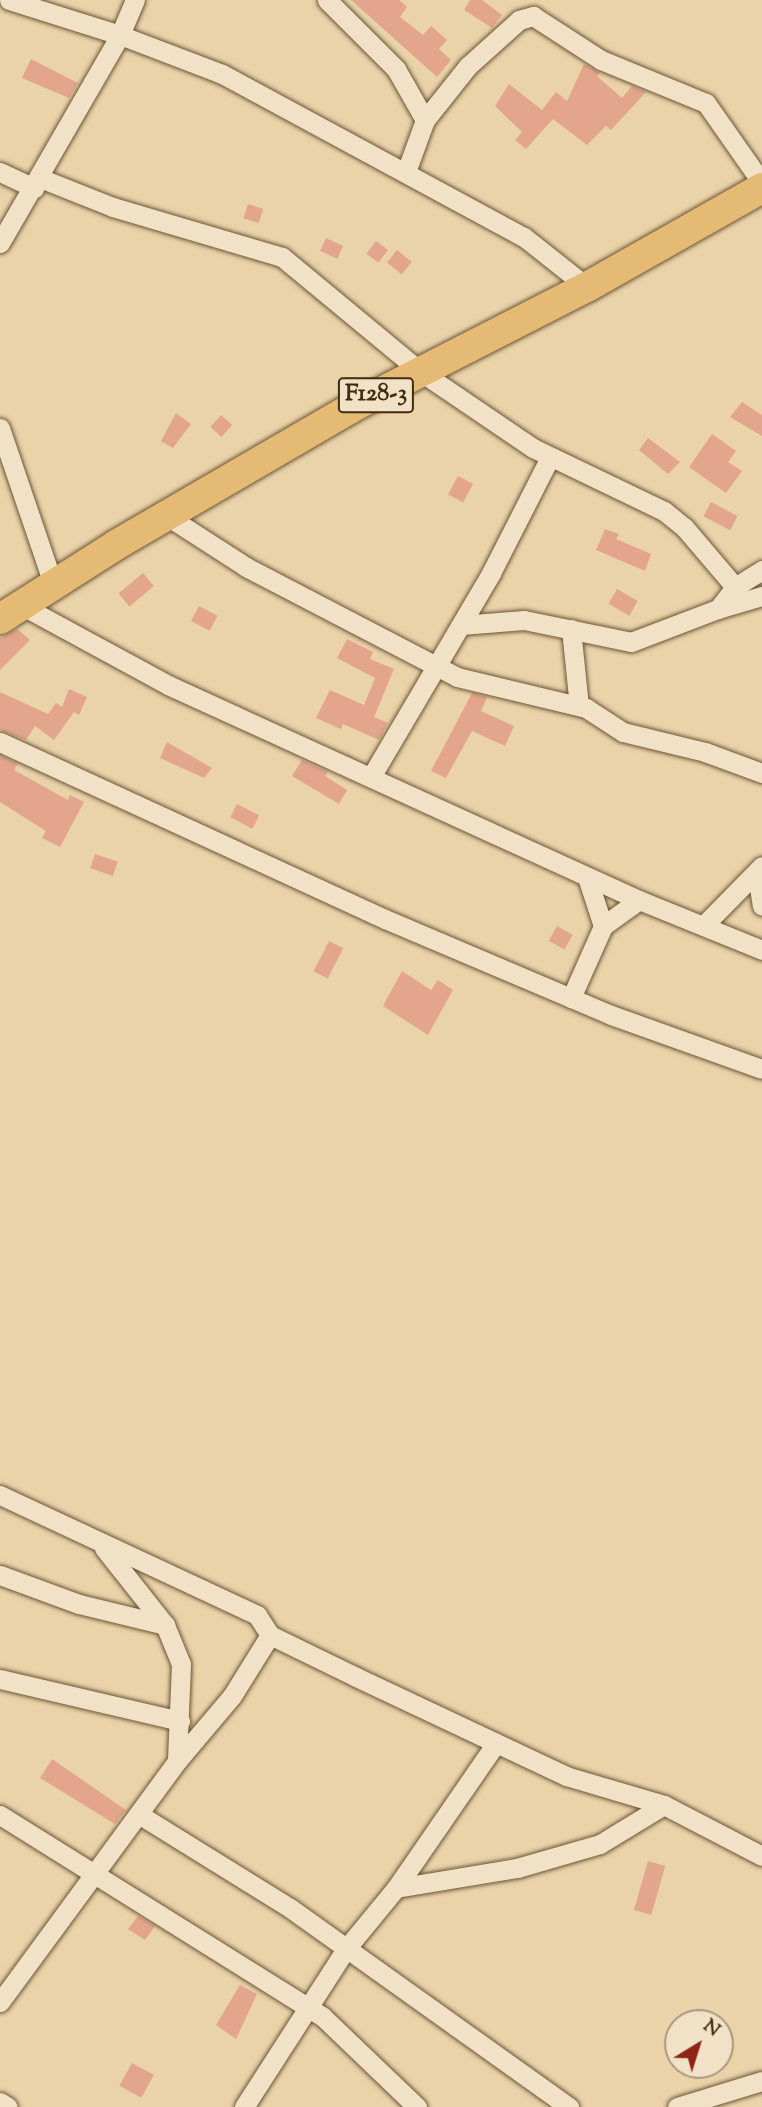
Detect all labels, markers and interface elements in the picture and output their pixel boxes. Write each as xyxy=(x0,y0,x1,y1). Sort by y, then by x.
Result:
road number: F128-3 xyxy=(338,374,414,416)
north arrow xyxy=(664,2009,734,2079)
text: N xyxy=(697,2013,725,2044)

